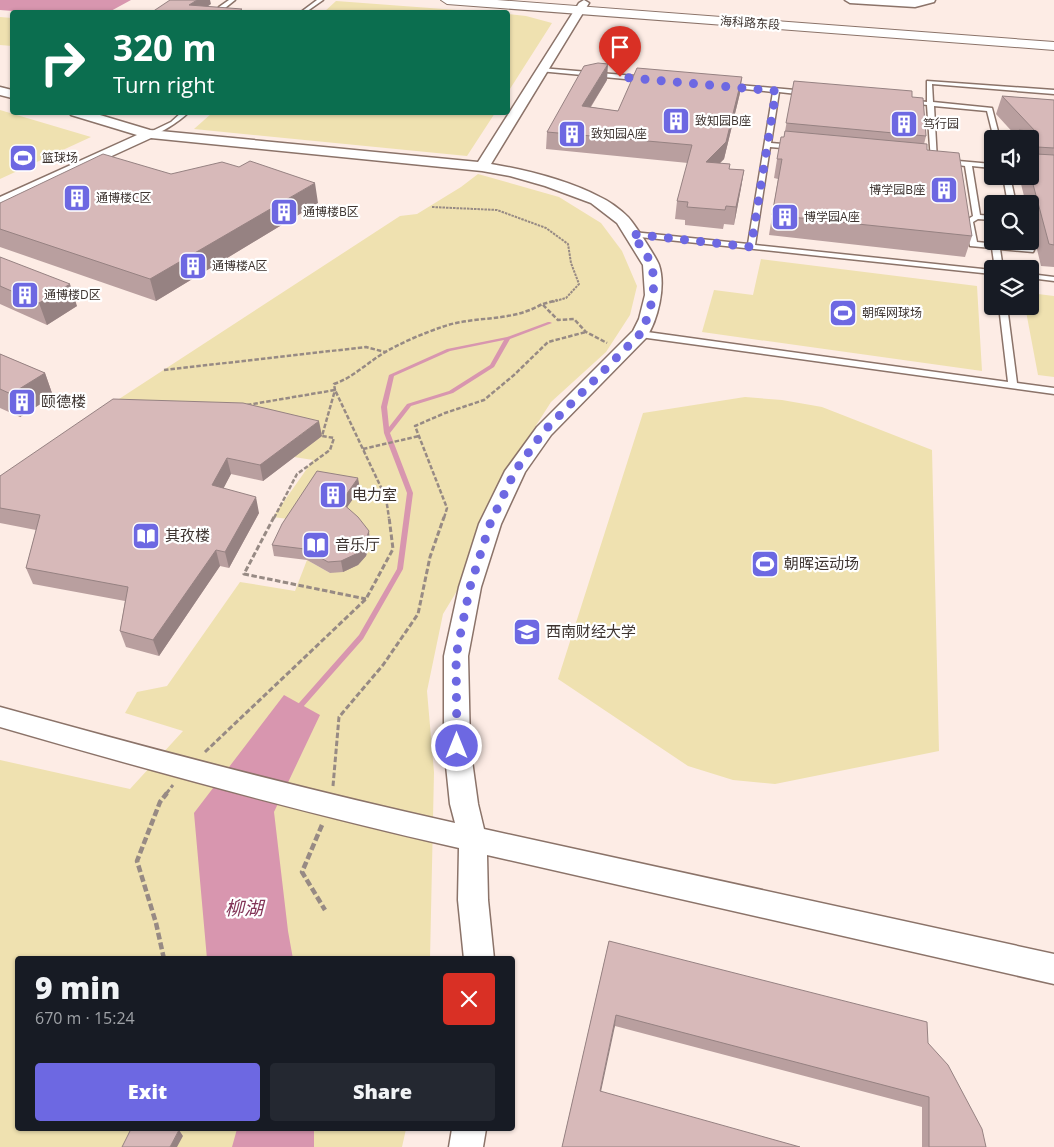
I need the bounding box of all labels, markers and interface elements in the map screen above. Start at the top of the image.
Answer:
street label: 海科路东段 [720,12,781,33]
text: 320 m [113,24,217,71]
pin [599,26,641,77]
icon: right [30,30,95,95]
icon: arrive [606,33,634,61]
text: Turn right [113,69,215,99]
building icon: 致知园B座 [661,106,691,136]
building icon: 笃行园 [889,109,919,139]
place label: 致知园B座 [695,112,751,129]
place label: 笃行园 [923,115,959,132]
building icon: 致知园A座 [557,119,587,149]
place label: 致知园A座 [591,125,647,142]
map controls [984,130,1039,315]
button: sound [984,130,1039,185]
sports icon: 篮球场 [8,143,38,173]
place label: 篮球场 [42,149,78,166]
building icon: 博学园B座 [929,175,959,205]
place label: 博学园B座 [869,181,925,198]
building icon: 通博楼C区 [62,183,92,213]
place label: 通博楼C区 [96,189,152,206]
button: search [984,195,1039,250]
building icon: 通博楼B区 [269,197,299,227]
building icon: 博学园A座 [770,202,800,232]
place label: 通博楼B区 [303,203,359,220]
place label: 博学园A座 [804,208,860,225]
building icon: 通博楼A区 [178,251,208,281]
place label: 通博楼A区 [212,257,268,274]
button: layers [984,260,1039,315]
building icon: 通博楼D区 [10,280,40,310]
place label: 通博楼D区 [44,286,101,303]
sports icon: 朝晖网球场 [828,298,858,328]
place label: 朝晖网球场 [862,304,922,321]
building icon: 颐德楼 [7,387,37,417]
place label: 颐德楼 [41,391,86,411]
building icon: 电力室 [318,480,348,510]
place label: 电力室 [352,484,397,504]
library icon: 其孜楼 [131,521,161,551]
place label: 其孜楼 [165,525,210,545]
library icon: 音乐厅 [301,530,331,560]
place label: 音乐厅 [335,534,380,554]
sports icon: 朝晖运动场 [750,549,780,579]
place label: 朝晖运动场 [784,553,859,573]
school or university icon: 西南财经大学 [512,617,542,647]
place label: 西南财经大学 [546,621,636,641]
position arrow [430,719,482,771]
water label: 柳湖 [225,895,266,921]
text: 9 min [35,967,120,1008]
button: close [443,973,495,1025]
text: 670 m · 15:24 [35,1007,135,1029]
button: Exit [35,1063,260,1121]
button: Share [270,1063,495,1121]

